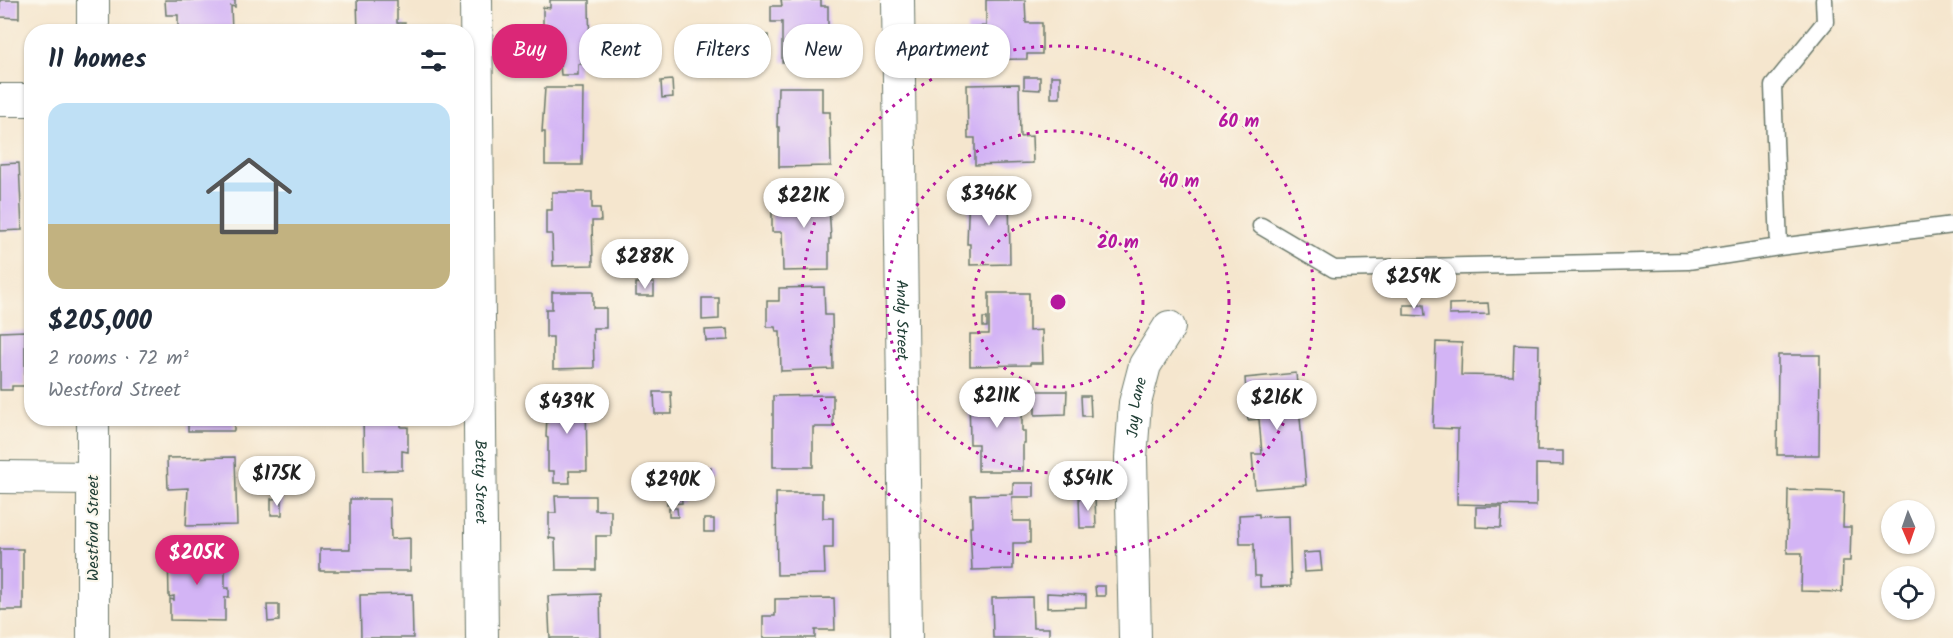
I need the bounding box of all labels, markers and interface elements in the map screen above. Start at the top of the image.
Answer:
chip: Buy [492,24,567,78]
chip: Rent [579,24,662,78]
chip: Filters [674,24,771,78]
chip: New [783,24,863,78]
chip: Apartment [875,24,1010,78]
text: 11 homes [48,39,146,81]
icon: filters [417,44,450,77]
text: 60 m [1219,108,1260,137]
icon: home [195,142,303,250]
text: 40 m [1159,168,1200,197]
pin: $346K [947,176,1031,227]
pin: $221K [762,178,846,229]
text: $346K [961,179,1017,211]
text: $221K [777,181,831,213]
text: 20 m [1097,229,1139,258]
pin: $288K [603,239,687,290]
text: $288K [615,242,675,274]
pin: $259K [1372,259,1456,310]
text: $259K [1386,262,1442,294]
street label: Andy Street [889,279,915,361]
centre of rings [1048,292,1068,312]
text: $205,000 [48,301,152,343]
text: 2 rooms · 72 m² [48,343,189,375]
street label: Jay Lane [1120,374,1154,438]
text: Westford Street [48,375,181,407]
pin: $211K [955,378,1039,429]
pin: $216K [1235,380,1319,431]
text: $211K [973,381,1021,413]
text: $216K [1251,383,1303,415]
pin: $439K [525,384,609,435]
text: $439K [539,387,595,419]
street label: Betty Street [468,440,493,525]
pin: $175K [235,456,319,507]
text: $175K [252,459,302,491]
pin: $541K [1046,461,1130,512]
pin: $290K [631,462,715,513]
text: $541K [1063,464,1113,496]
text: $290K [645,465,701,497]
street label: Westford Street [81,474,106,581]
north arrow [1881,500,1935,554]
map controls [1881,500,1935,620]
pin: $205K [155,535,239,586]
text: $205K [169,538,225,570]
button: locate [1881,566,1935,620]

